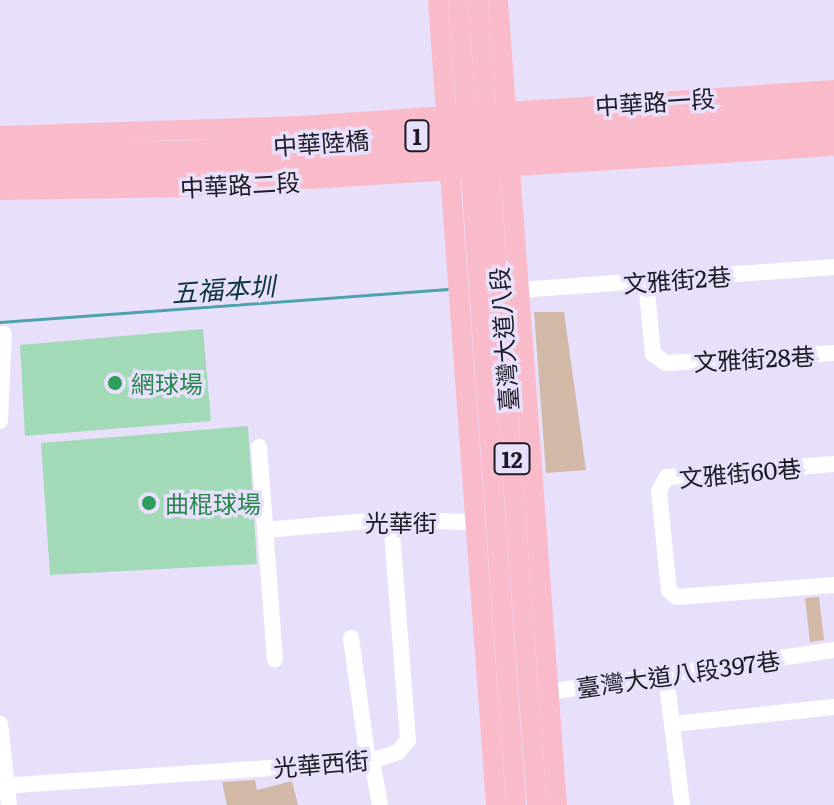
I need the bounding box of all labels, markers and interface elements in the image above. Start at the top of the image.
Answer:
street label: 中華路一段 [594,82,716,120]
road number: 1 [403,118,431,154]
street label: 中華陸橋 [272,124,370,160]
street label: 中華路二段 [179,166,301,202]
street label: 文雅街2巷 [622,261,732,297]
street label: 臺灣大道八段 [484,266,522,412]
water label: 五福本圳 [170,269,276,307]
street label: 文雅街28巷 [693,340,815,376]
place label: 網球場 [131,369,203,397]
marker: 網球場 [106,374,124,392]
road number: 12 [492,441,532,477]
street label: 文雅街60巷 [678,452,802,492]
place label: 曲棍球場 [165,489,261,517]
marker: 曲棍球場 [140,494,158,512]
street label: 光華街 [365,508,437,536]
street label: 臺灣大道八段397巷 [574,644,782,702]
street label: 光華西街 [272,744,370,782]

